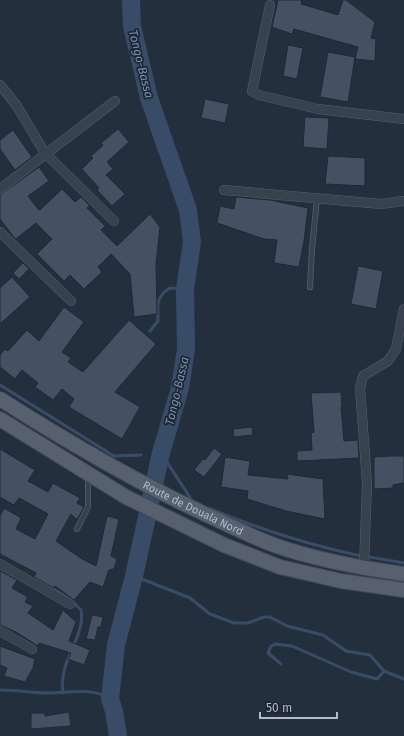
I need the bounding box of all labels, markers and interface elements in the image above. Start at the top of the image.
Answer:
water label: Tongo-Bassa [126,28,156,100]
water label: Tongo-Bassa [162,355,192,427]
street label: Route de Douala Nord [141,478,245,538]
scale bar [260,694,337,720]
text: 50 m [266,701,292,715]

